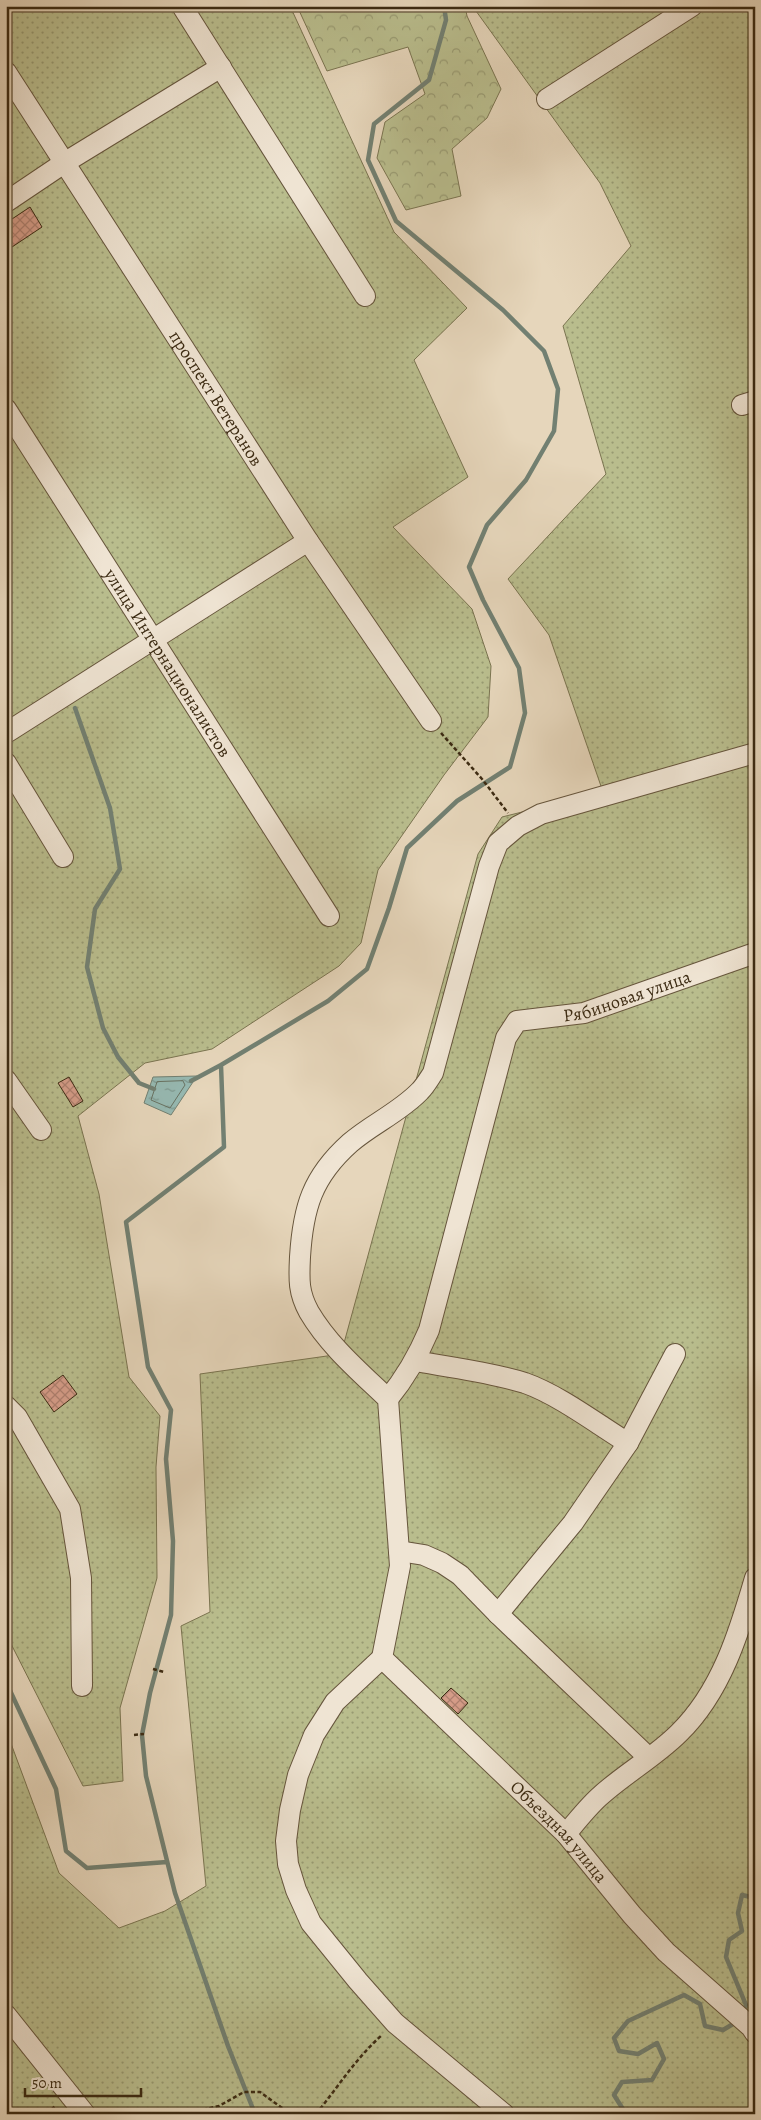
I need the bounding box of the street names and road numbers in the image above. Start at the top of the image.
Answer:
street label: проспект Ветеранов [163,326,269,471]
street label: улица Интернационалистов [98,563,237,762]
street label: Рябиновая улица [562,964,695,1027]
street label: Объездная улица [505,1775,613,1888]

